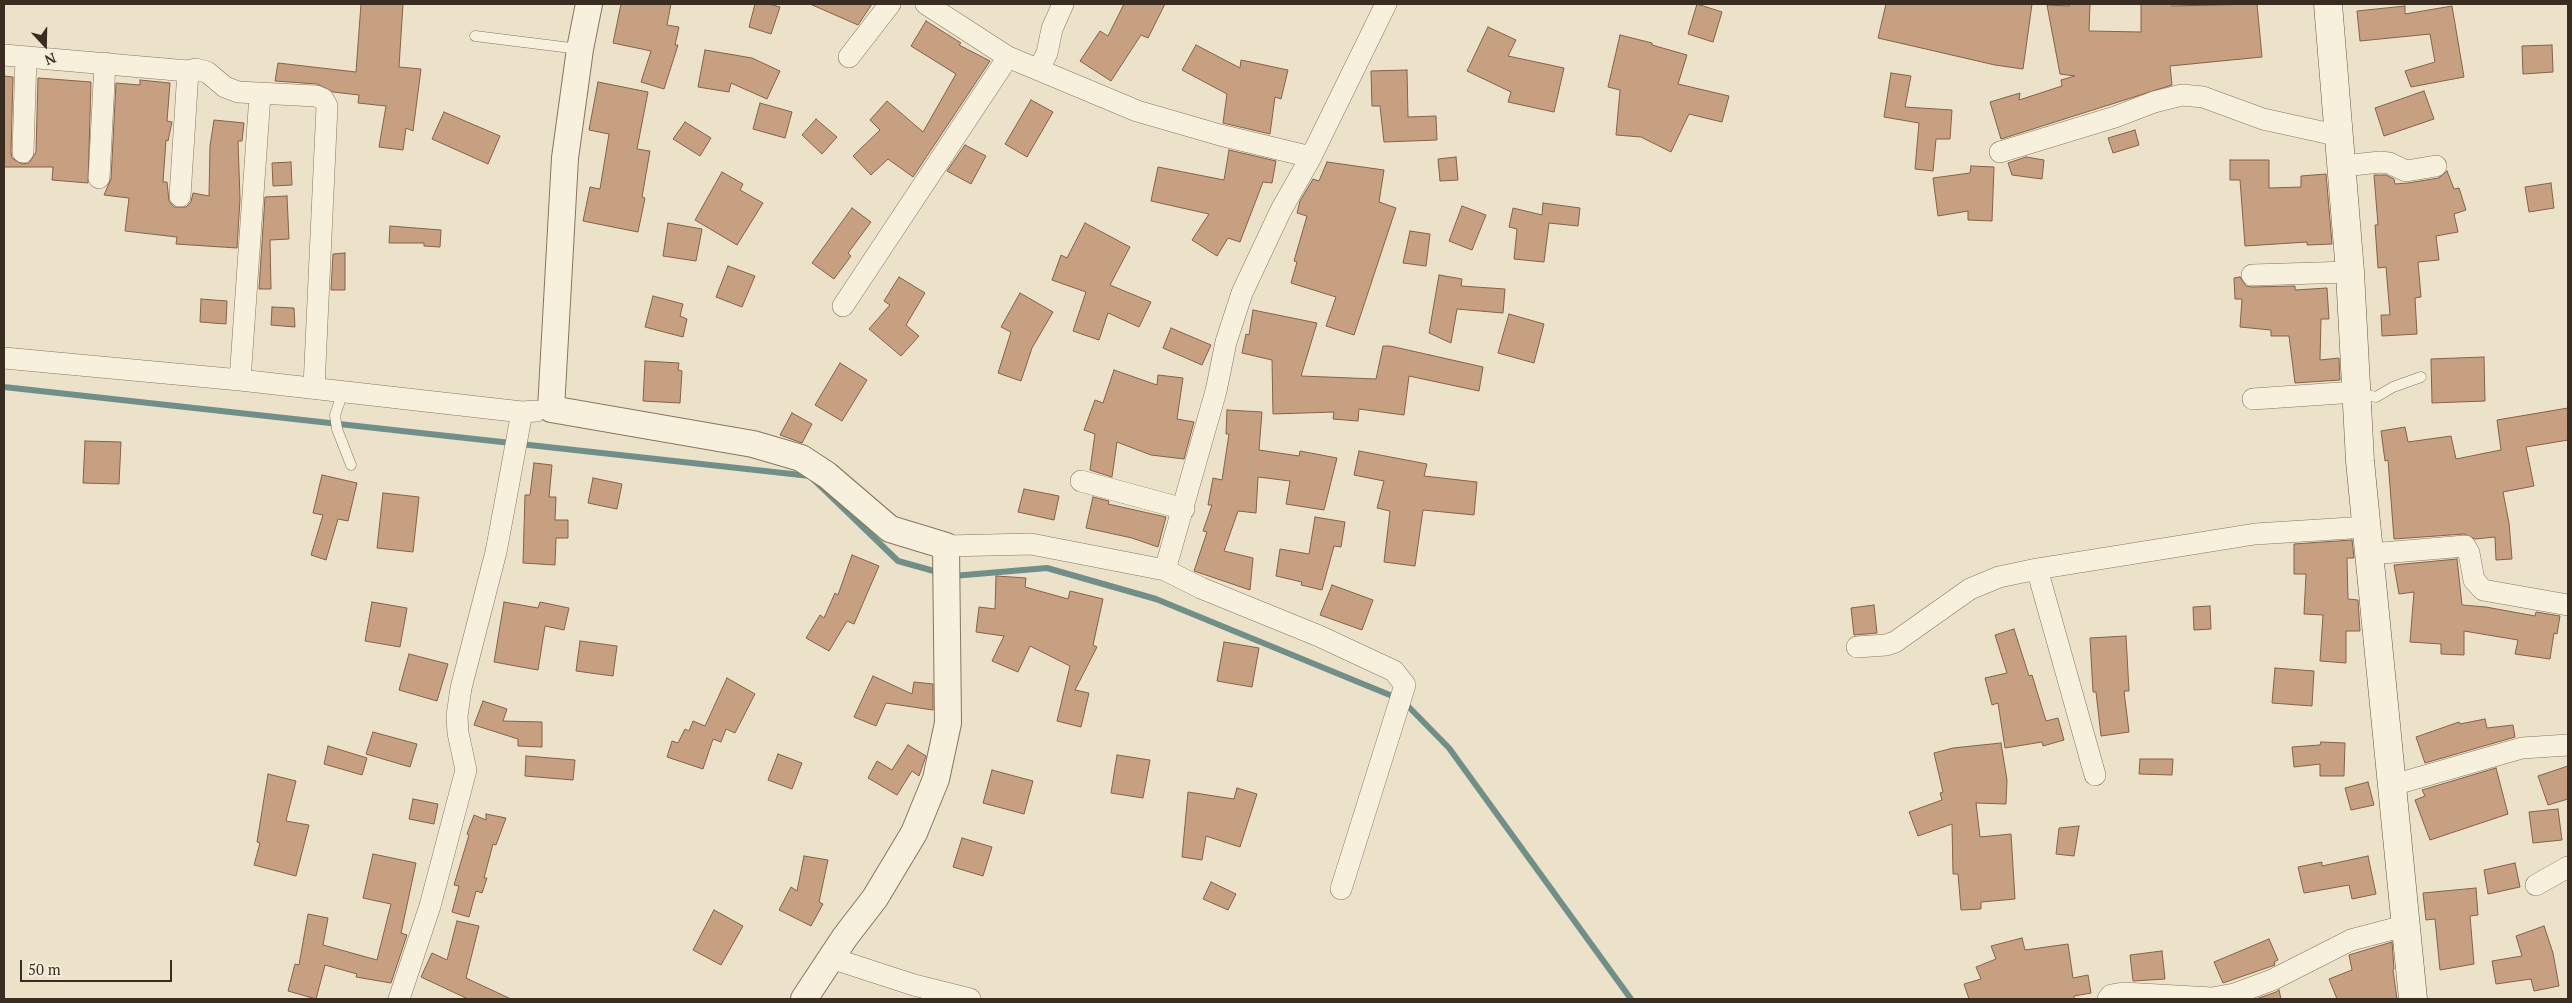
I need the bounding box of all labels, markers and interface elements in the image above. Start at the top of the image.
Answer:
north arrow [20,20,70,70]
text: N [42,49,59,70]
scale bar [22,950,175,982]
text: 50 m [28,959,61,979]

